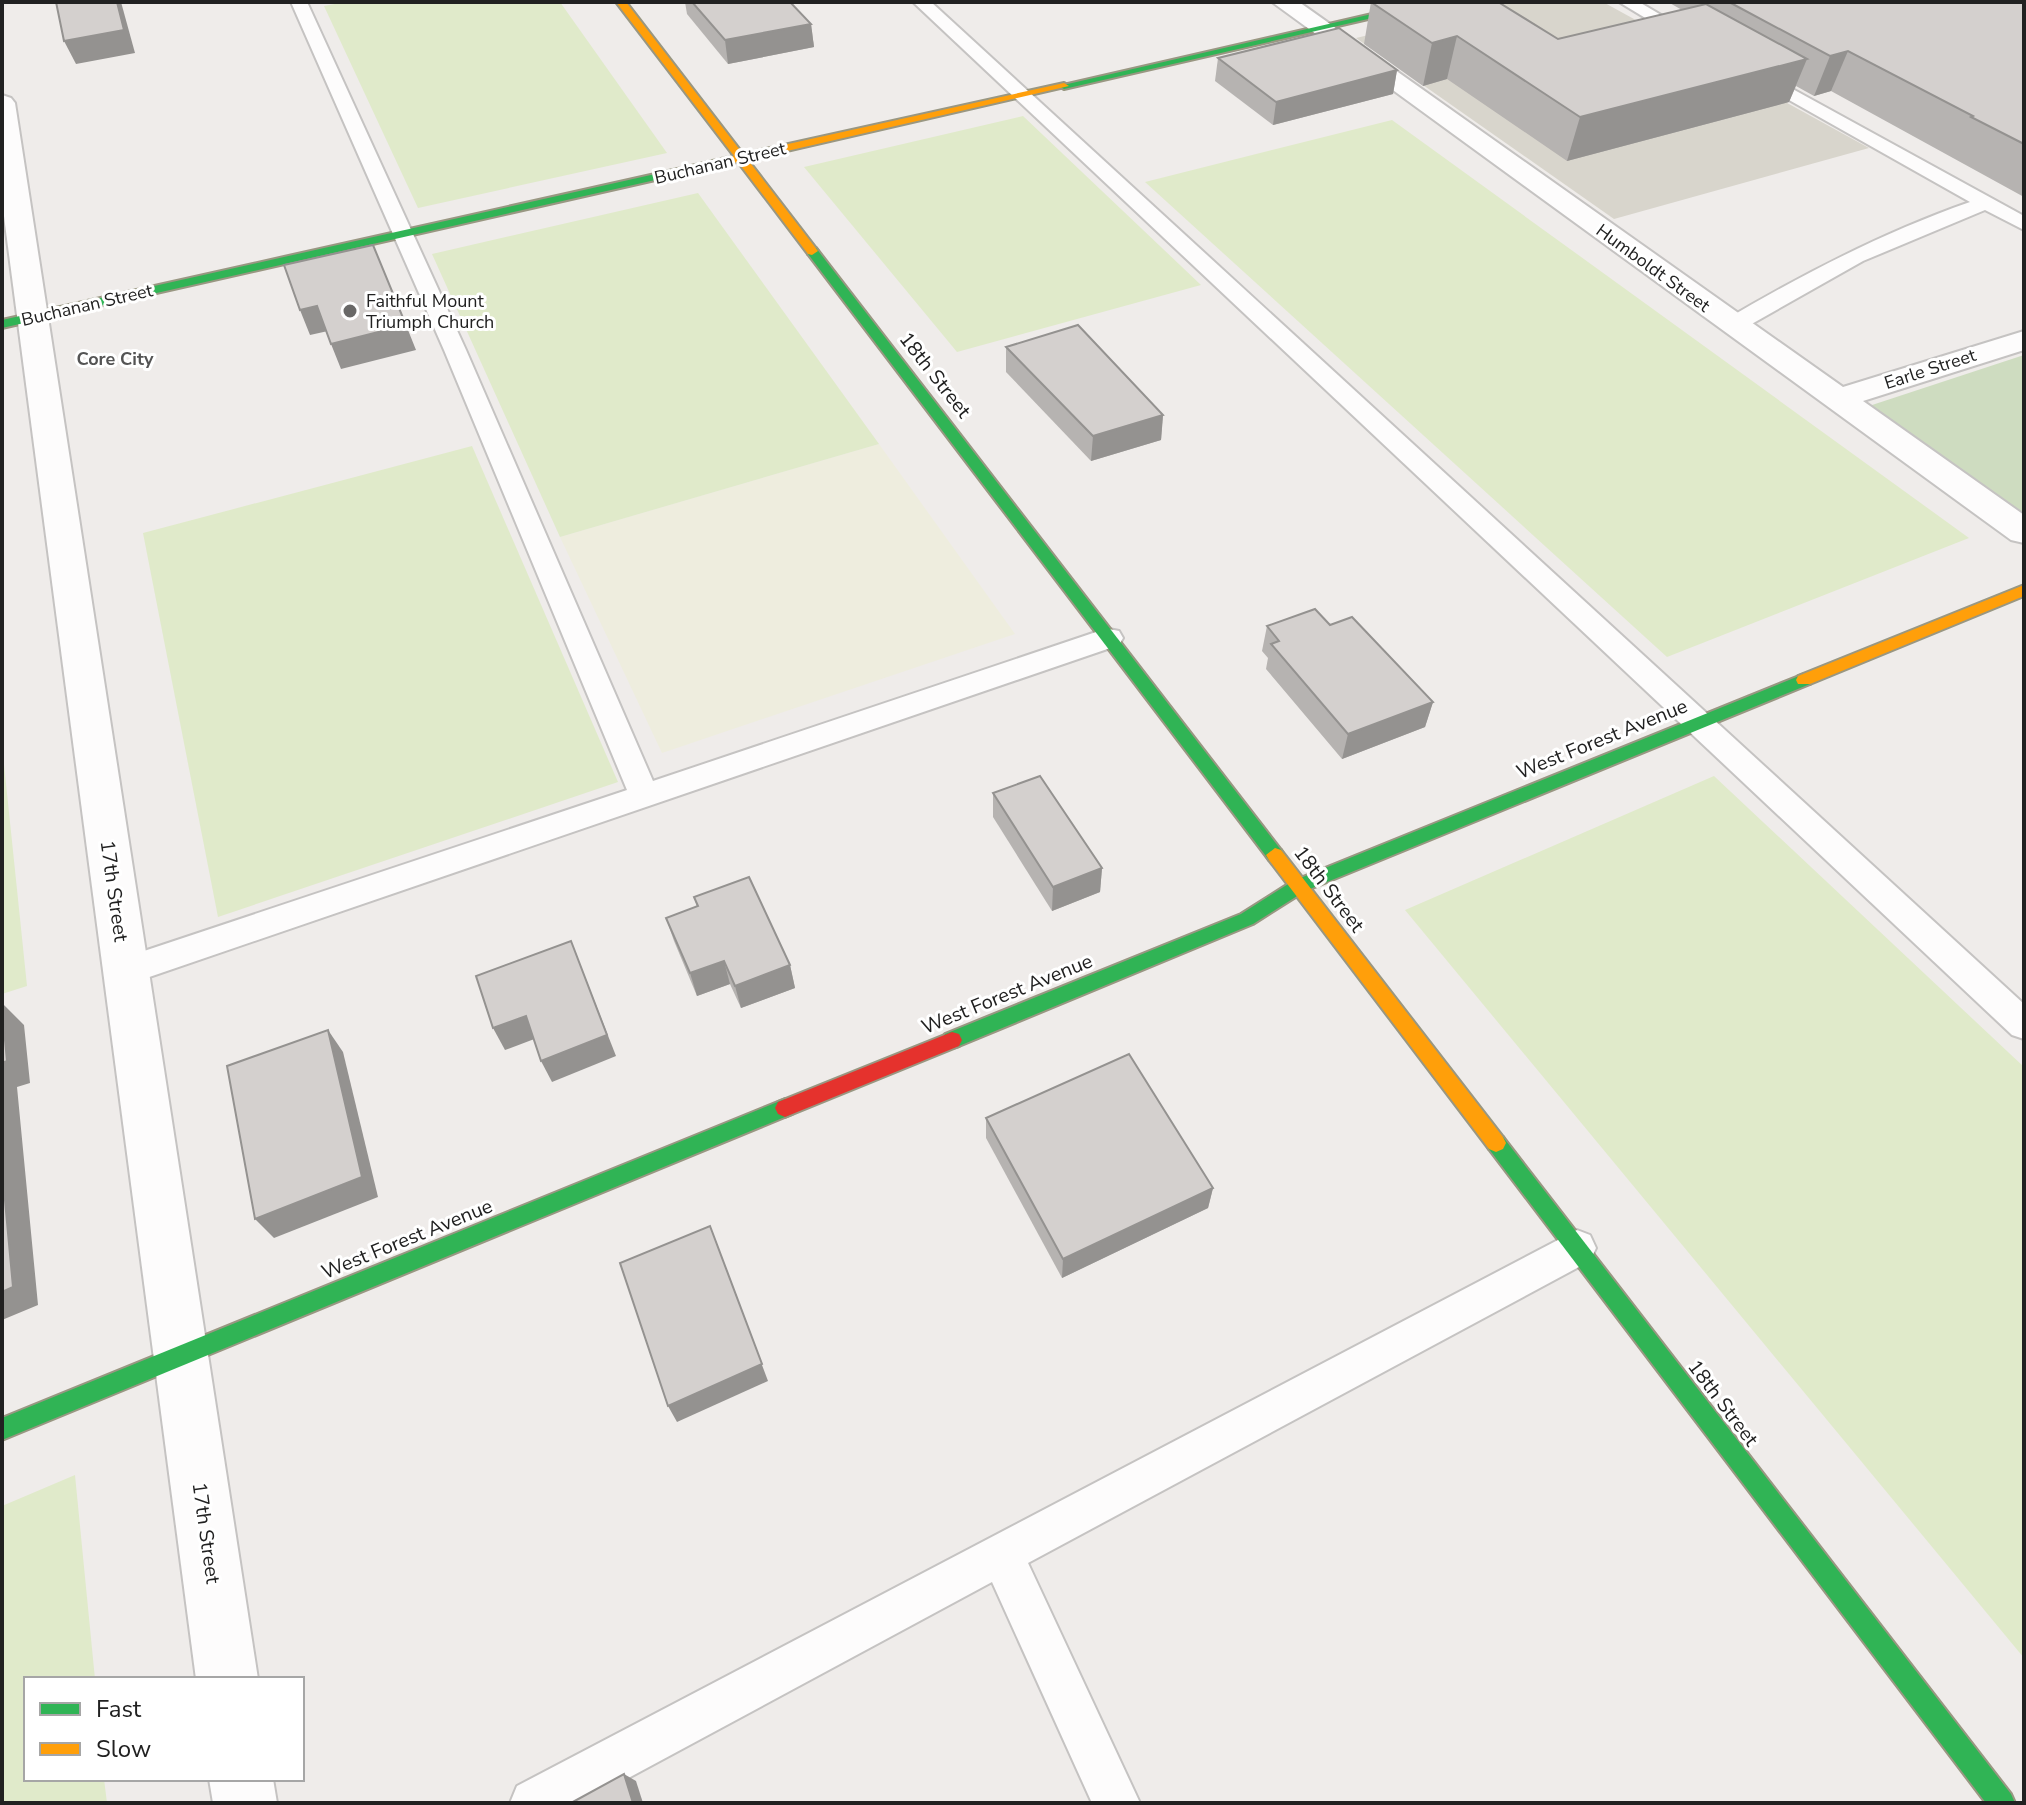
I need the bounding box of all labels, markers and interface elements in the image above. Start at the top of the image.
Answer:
street label: Buchanan Street [652,136,789,190]
street label: Humboldt Street [1591,218,1715,318]
street label: Buchanan Street [19,278,156,332]
place label: Faithful Mount Triumph Church [366,289,494,334]
marker: Faithful Mount Triumph Church [341,302,359,320]
street label: 18th Street [893,326,978,424]
street label: Earle Street [1881,343,1979,395]
district label: Core City [77,347,154,371]
street label: West Forest Avenue [1512,692,1692,786]
street label: 17th Street [94,839,135,944]
street label: 18th Street [1288,840,1371,939]
street label: West Forest Avenue [917,947,1097,1041]
street label: West Forest Avenue [317,1192,497,1286]
street label: 18th Street [1682,1354,1765,1453]
street label: 17th Street [186,1481,227,1586]
legend [24,1677,304,1781]
text: Fast [96,1693,142,1725]
text: Slow [96,1733,151,1765]

